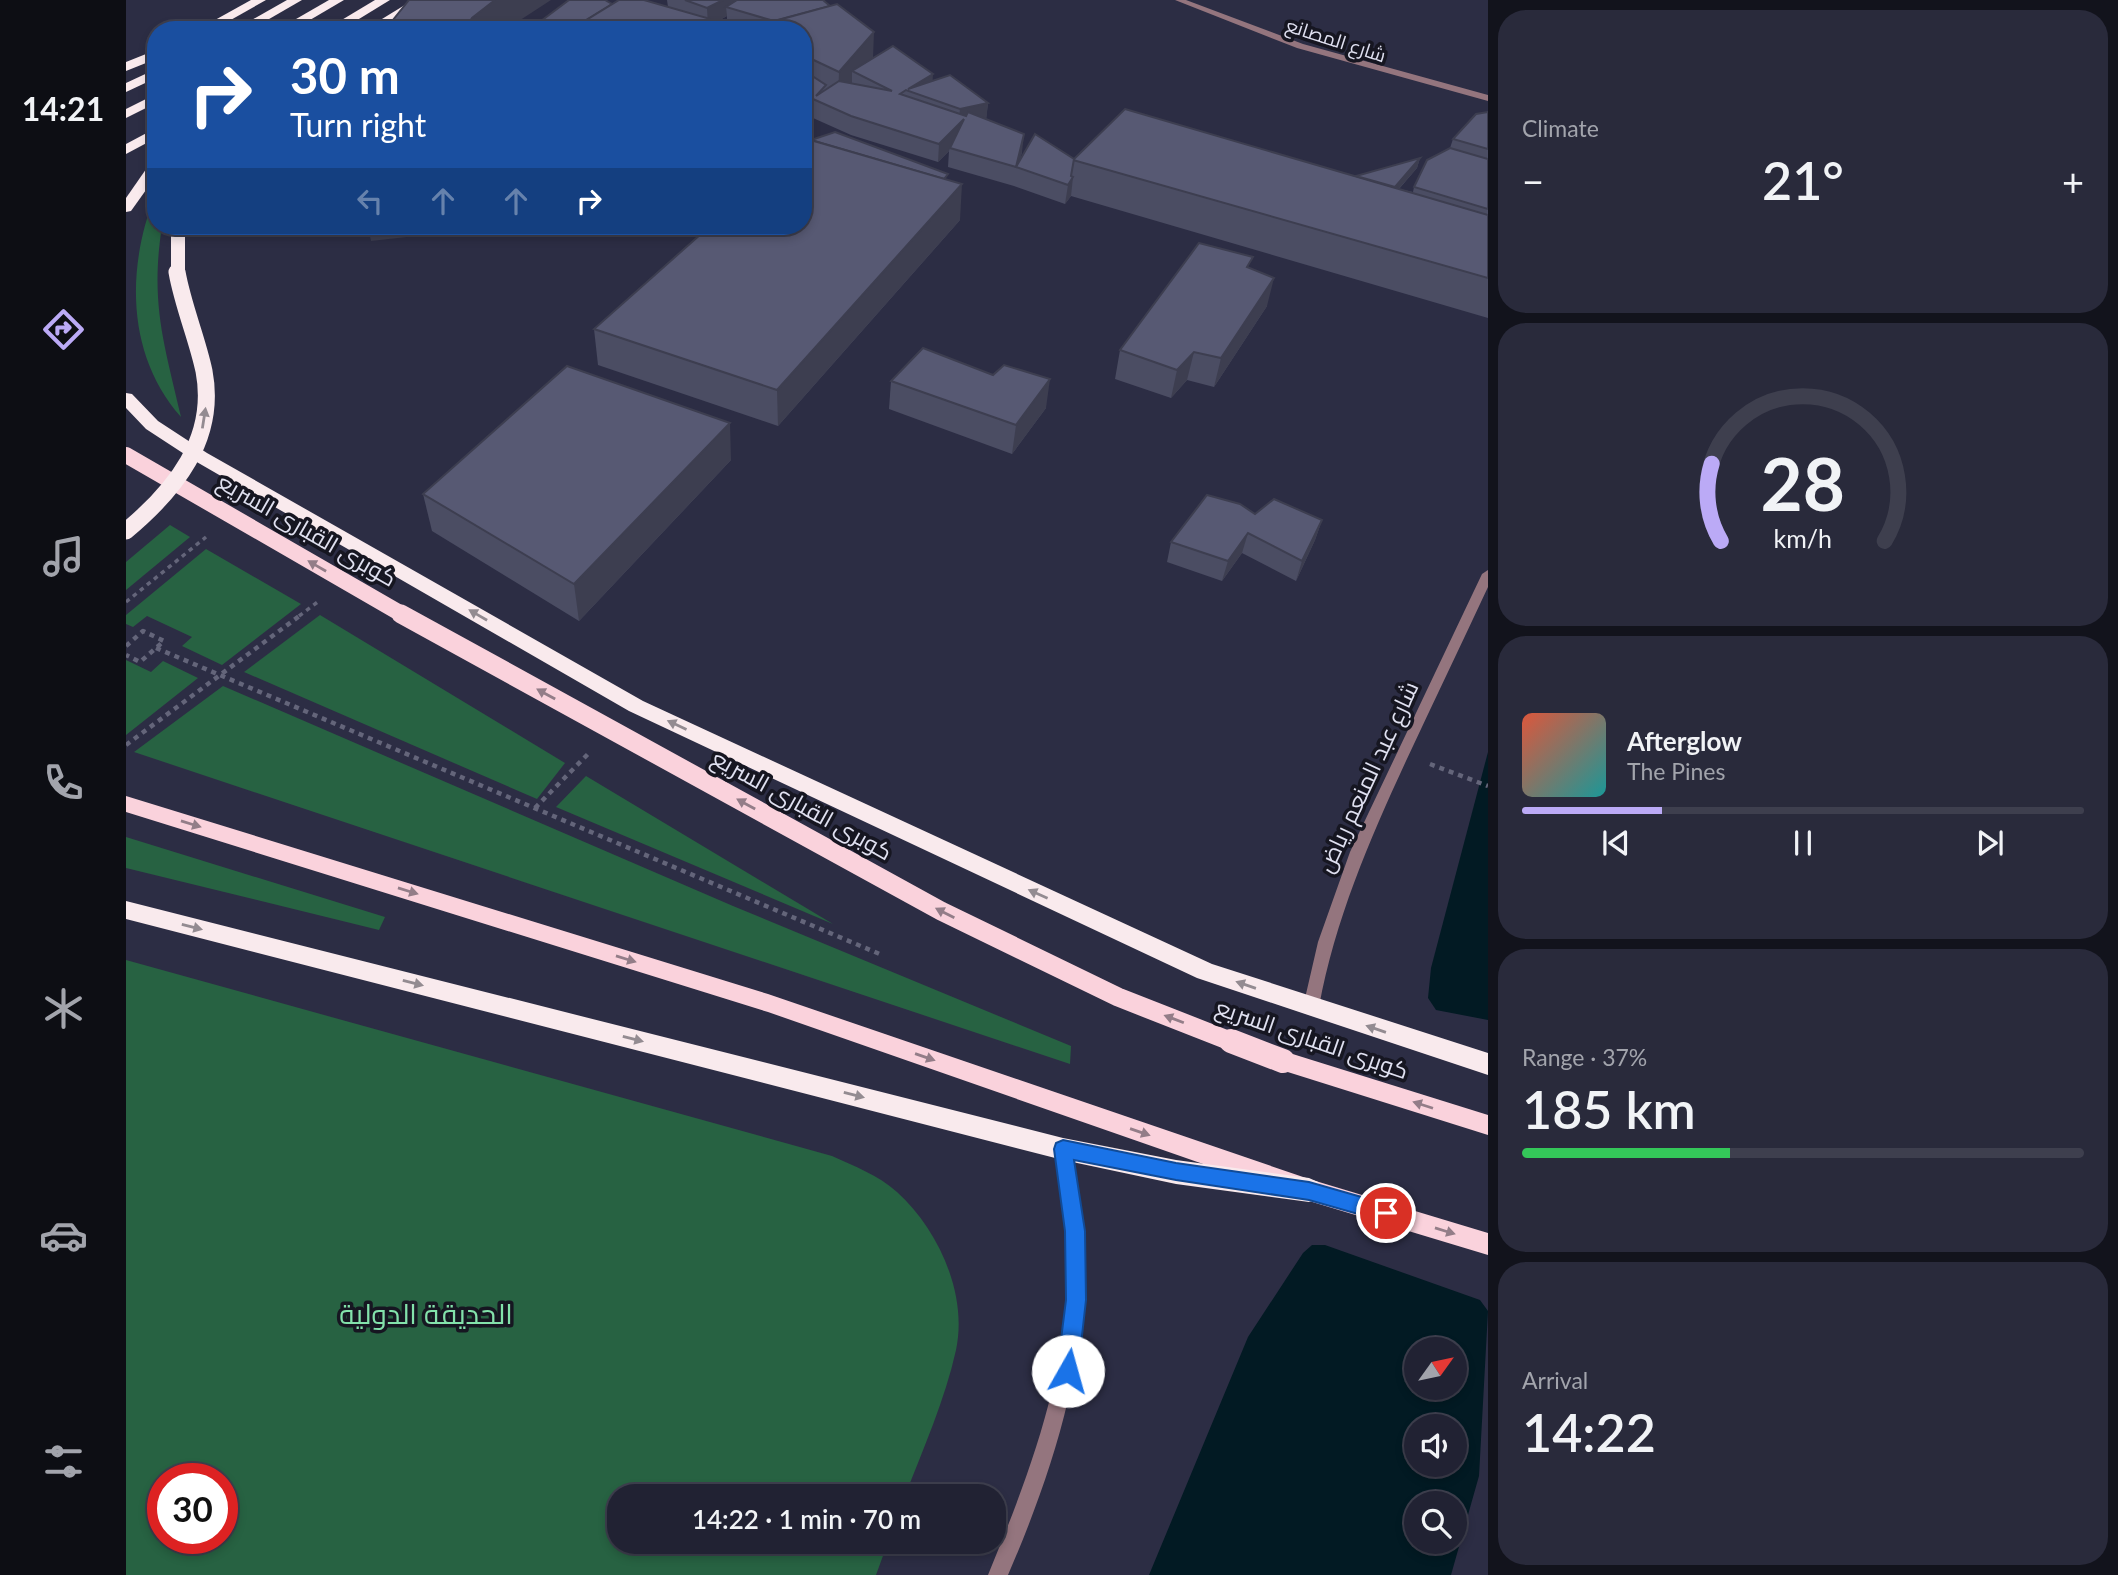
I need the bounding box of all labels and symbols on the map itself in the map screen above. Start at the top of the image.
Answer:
street label: شارع المصانع [1282,13,1389,69]
one-way arrow [199,407,210,429]
street label: كوبرى القبارى السريع [212,467,402,594]
one-way arrow [308,560,327,572]
one-way arrow [468,608,487,621]
street label: شارع عبد المنعم رياض [1311,677,1426,878]
one-way arrow [537,688,556,700]
one-way arrow [666,719,687,730]
street label: كوبرى القبارى السريع [706,743,898,868]
one-way arrow [735,798,755,810]
one-way arrow [181,819,202,830]
one-way arrow [398,887,419,897]
one-way arrow [1027,889,1048,900]
one-way arrow [935,908,955,919]
one-way arrow [181,922,203,933]
one-way arrow [615,954,636,965]
one-way arrow [402,978,424,989]
one-way arrow [1236,979,1257,990]
street label: كوبرى القبارى السريع [1211,992,1412,1087]
one-way arrow [1163,1013,1184,1024]
one-way arrow [1365,1023,1386,1034]
one-way arrow [622,1034,644,1045]
one-way arrow [915,1052,936,1063]
one-way arrow [843,1090,865,1101]
one-way arrow [1412,1099,1433,1110]
one-way arrow [1130,1127,1151,1138]
pin [1356,1183,1416,1243]
one-way arrow [1435,1226,1456,1236]
park label: الحديقة الدولية [339,1296,513,1330]
position arrow [1031,1334,1105,1408]
north arrow [1404,1337,1466,1400]
speed limit sign: 30 [147,1463,238,1554]

